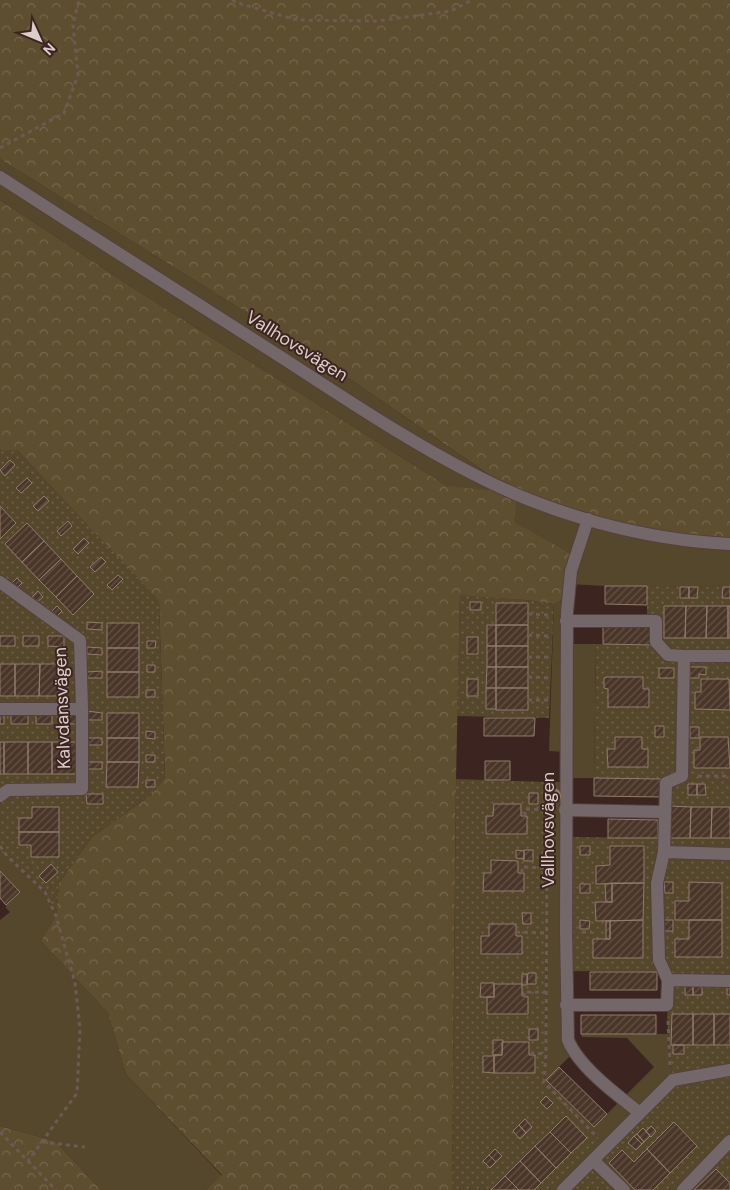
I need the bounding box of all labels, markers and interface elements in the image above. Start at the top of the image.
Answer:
north arrow [15,15,65,65]
text: N [39,39,59,59]
street label: Vallhovsvägen [241,305,353,387]
street label: Kalvdansvägen [48,647,76,769]
street label: Vallhovsvägen [536,772,560,888]

